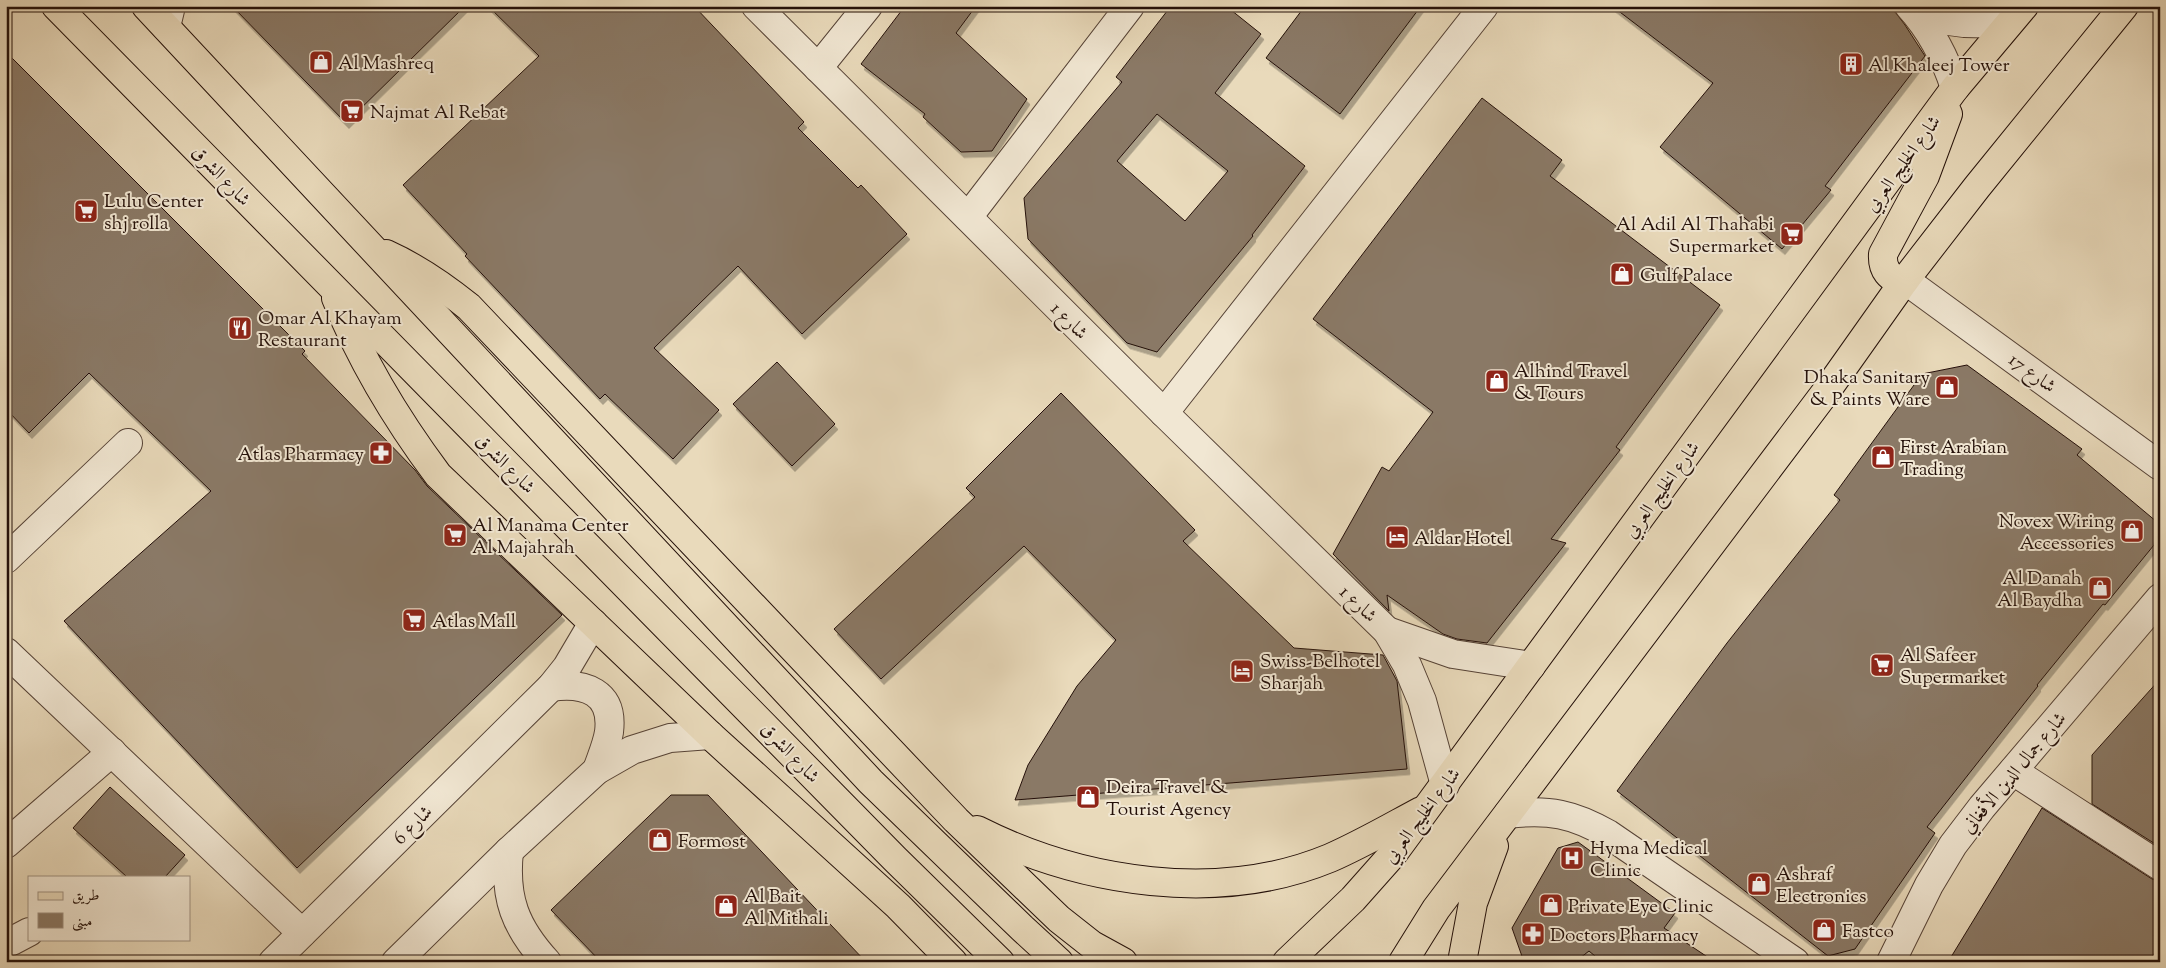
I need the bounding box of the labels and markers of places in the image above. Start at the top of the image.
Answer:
shop icon: Al Mashreq [308,49,334,75]
place label: Al Mashreq [338,51,434,78]
building icon: Al Khaleej Tower [1838,51,1864,77]
place label: Al Khaleej Tower [1868,53,2010,80]
supermarket icon: Najmat Al Rebat [339,98,365,124]
place label: Najmat Al Rebat [370,100,506,127]
place label: Lulu Center shj rolla [104,189,204,238]
supermarket icon: Lulu Center shj rolla [73,198,99,224]
place label: Al Adil Al Thahabi Supermarket [1616,212,1775,261]
supermarket icon: Al Adil Al Thahabi Supermarket [1779,221,1805,247]
shop icon: Gulf Palace [1609,261,1635,287]
place label: Gulf Palace [1640,263,1733,290]
place label: Omar Al Khayam Restaurant [258,306,402,355]
restaurant icon: Omar Al Khayam Restaurant [227,315,253,341]
place label: Alhind Travel & Tours [1514,359,1628,408]
place label: Dhaka Sanitary & Paints Ware [1804,365,1931,414]
shop icon: Alhind Travel & Tours [1484,368,1510,394]
shop icon: Dhaka Sanitary & Paints Ware [1934,374,1960,400]
place label: First Arabian Trading [1900,435,2007,484]
pharmacy icon: Atlas Pharmacy [368,440,394,466]
place label: Atlas Pharmacy [237,442,365,469]
shop icon: First Arabian Trading [1870,444,1896,470]
place label: Novex Wiring Accessories [1999,509,2114,558]
place label: Al Manama Center Al Majahrah [472,513,629,562]
shop icon: Novex Wiring Accessories [2119,518,2145,544]
supermarket icon: Al Manama Center Al Majahrah [442,522,468,548]
hotel icon: Aldar Hotel [1384,524,1410,550]
place label: Aldar Hotel [1414,526,1511,553]
place label: Al Danah Al Baydha [1997,566,2082,615]
shop icon: Al Danah Al Baydha [2087,575,2113,601]
supermarket icon: Atlas Mall [401,607,427,633]
place label: Atlas Mall [432,609,516,636]
place label: Al Safeer Supermarket [1900,643,2006,692]
place label: Swiss-Belhotel Sharjah [1260,649,1380,698]
supermarket icon: Al Safeer Supermarket [1869,652,1895,678]
hotel icon: Swiss-Belhotel Sharjah [1229,658,1255,684]
place label: Deira Travel & Tourist Agency [1106,775,1232,824]
shop icon: Deira Travel & Tourist Agency [1075,784,1101,810]
shop icon: Formost [647,827,673,853]
place label: Formost [678,829,746,856]
place label: Hyma Medical Clinic [1590,836,1708,885]
hospital icon: Hyma Medical Clinic [1559,845,1585,871]
place label: Ashraf Electronics [1776,862,1867,911]
shop icon: Ashraf Electronics [1746,871,1772,897]
place label: Al Bait Al Mithali [744,884,829,933]
shop icon: Private Eye Clinic [1538,892,1564,918]
shop icon: Al Bait Al Mithali [713,893,739,919]
place label: Private Eye Clinic [1568,894,1714,921]
shop icon: Fastco [1811,917,1837,943]
place label: Fastco [1842,919,1894,946]
pharmacy icon: Doctors Pharmacy [1520,921,1546,947]
place label: Doctors Pharmacy [1550,923,1699,950]

